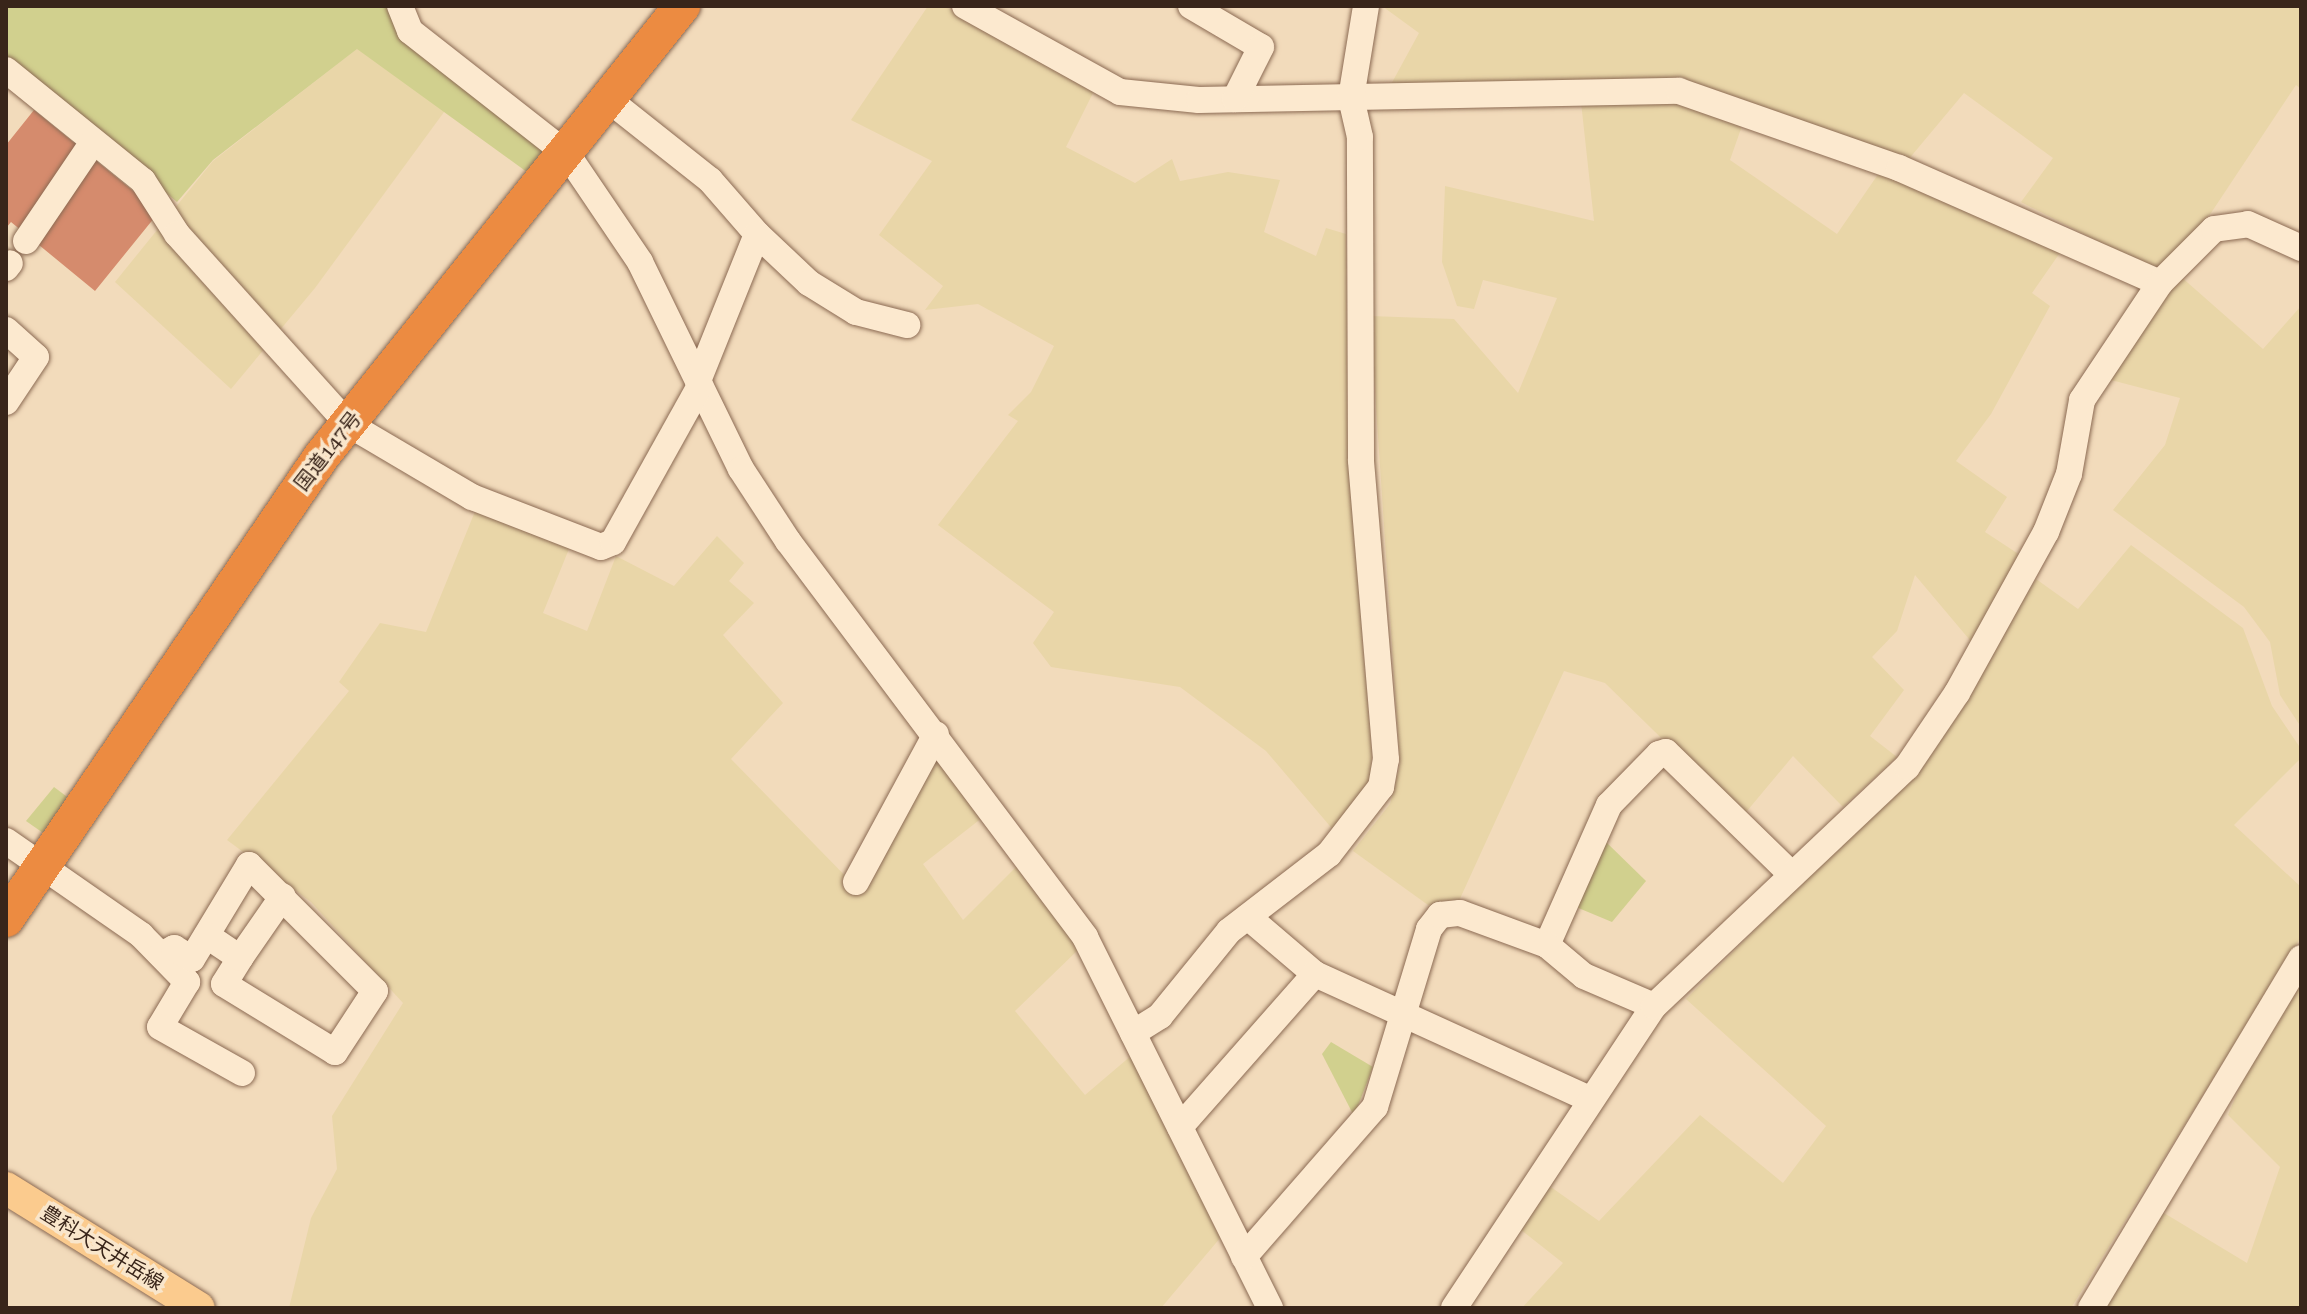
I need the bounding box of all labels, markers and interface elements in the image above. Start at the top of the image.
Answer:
street label: 国道147号 [290,407,366,495]
street label: 豊科大天井岳線 [36,1201,168,1295]

